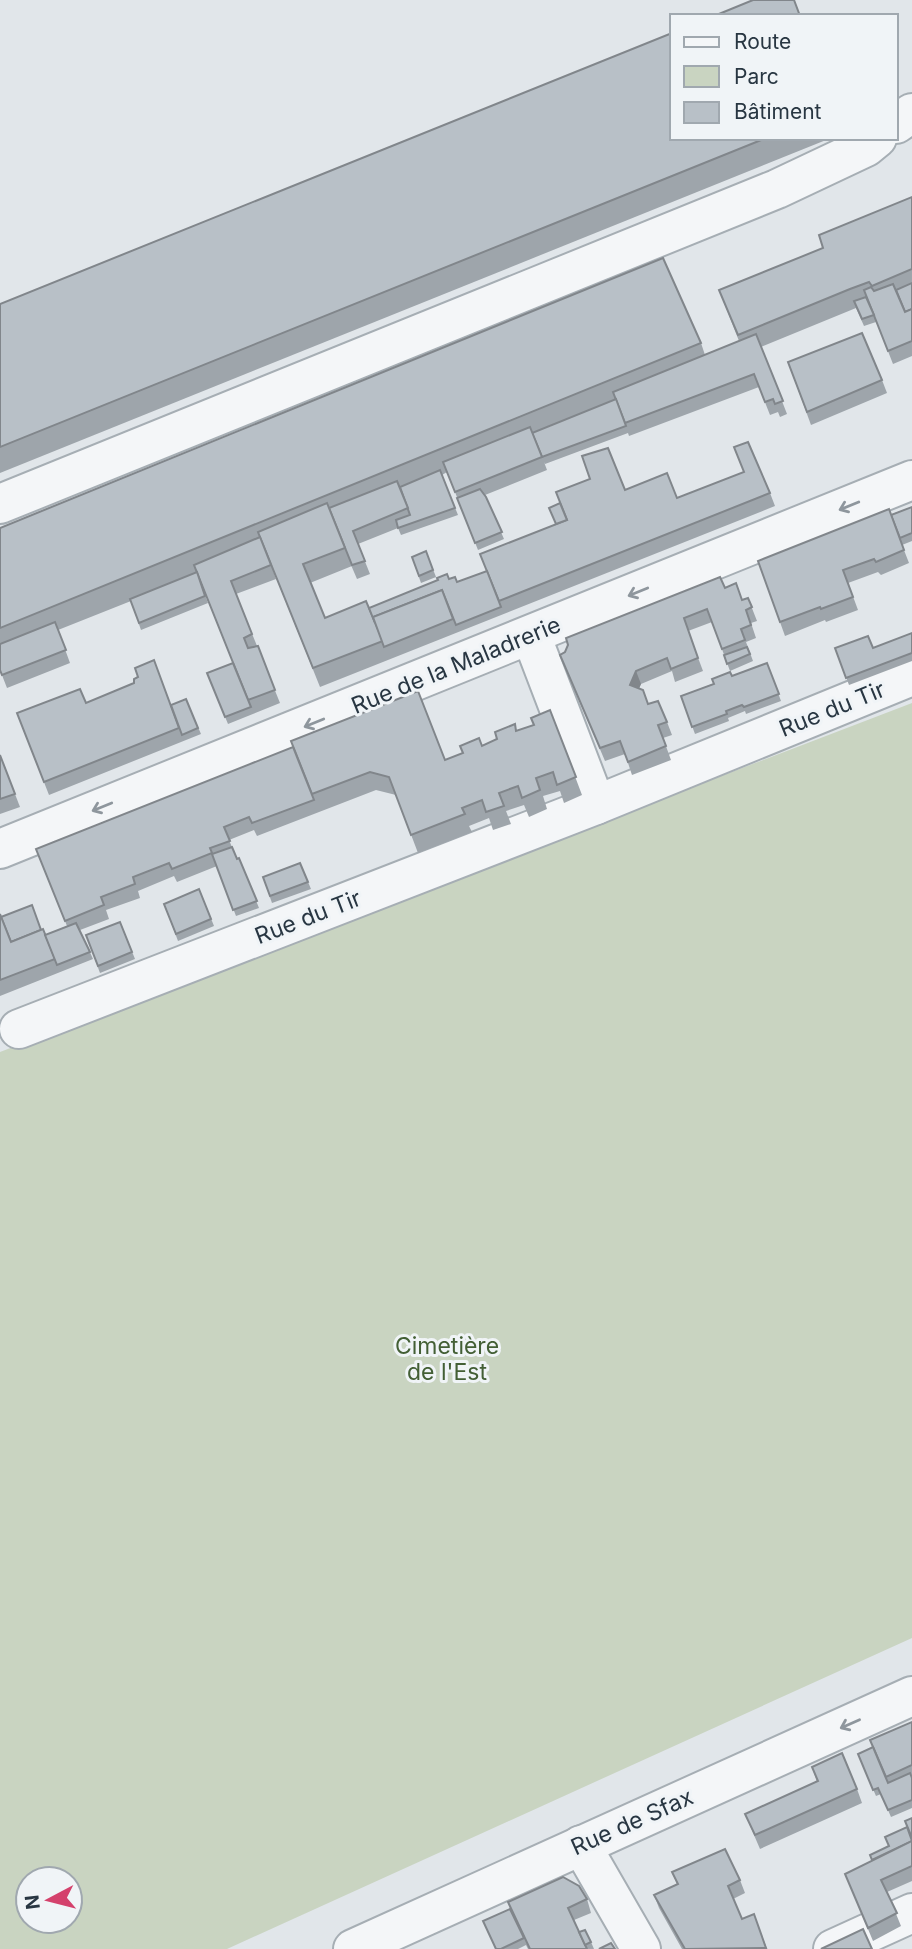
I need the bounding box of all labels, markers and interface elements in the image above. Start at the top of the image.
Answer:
legend [670,14,898,140]
text: Route [734,29,791,54]
text: Parc [734,64,779,89]
text: Bâtiment [734,99,822,124]
one-way arrow [838,500,860,513]
one-way arrow [628,586,649,599]
street label: Rue de la Maladrerie [347,610,565,720]
street label: Rue du Tir [775,675,889,743]
one-way arrow [303,717,325,730]
one-way arrow [92,802,114,815]
street label: Rue du Tir [251,884,365,950]
park label: Cimetière de l'Est [395,1332,499,1386]
one-way arrow [840,1718,861,1731]
street label: Rue de Sfax [567,1783,697,1861]
north arrow [14,1865,84,1935]
text: N [20,1893,45,1911]

